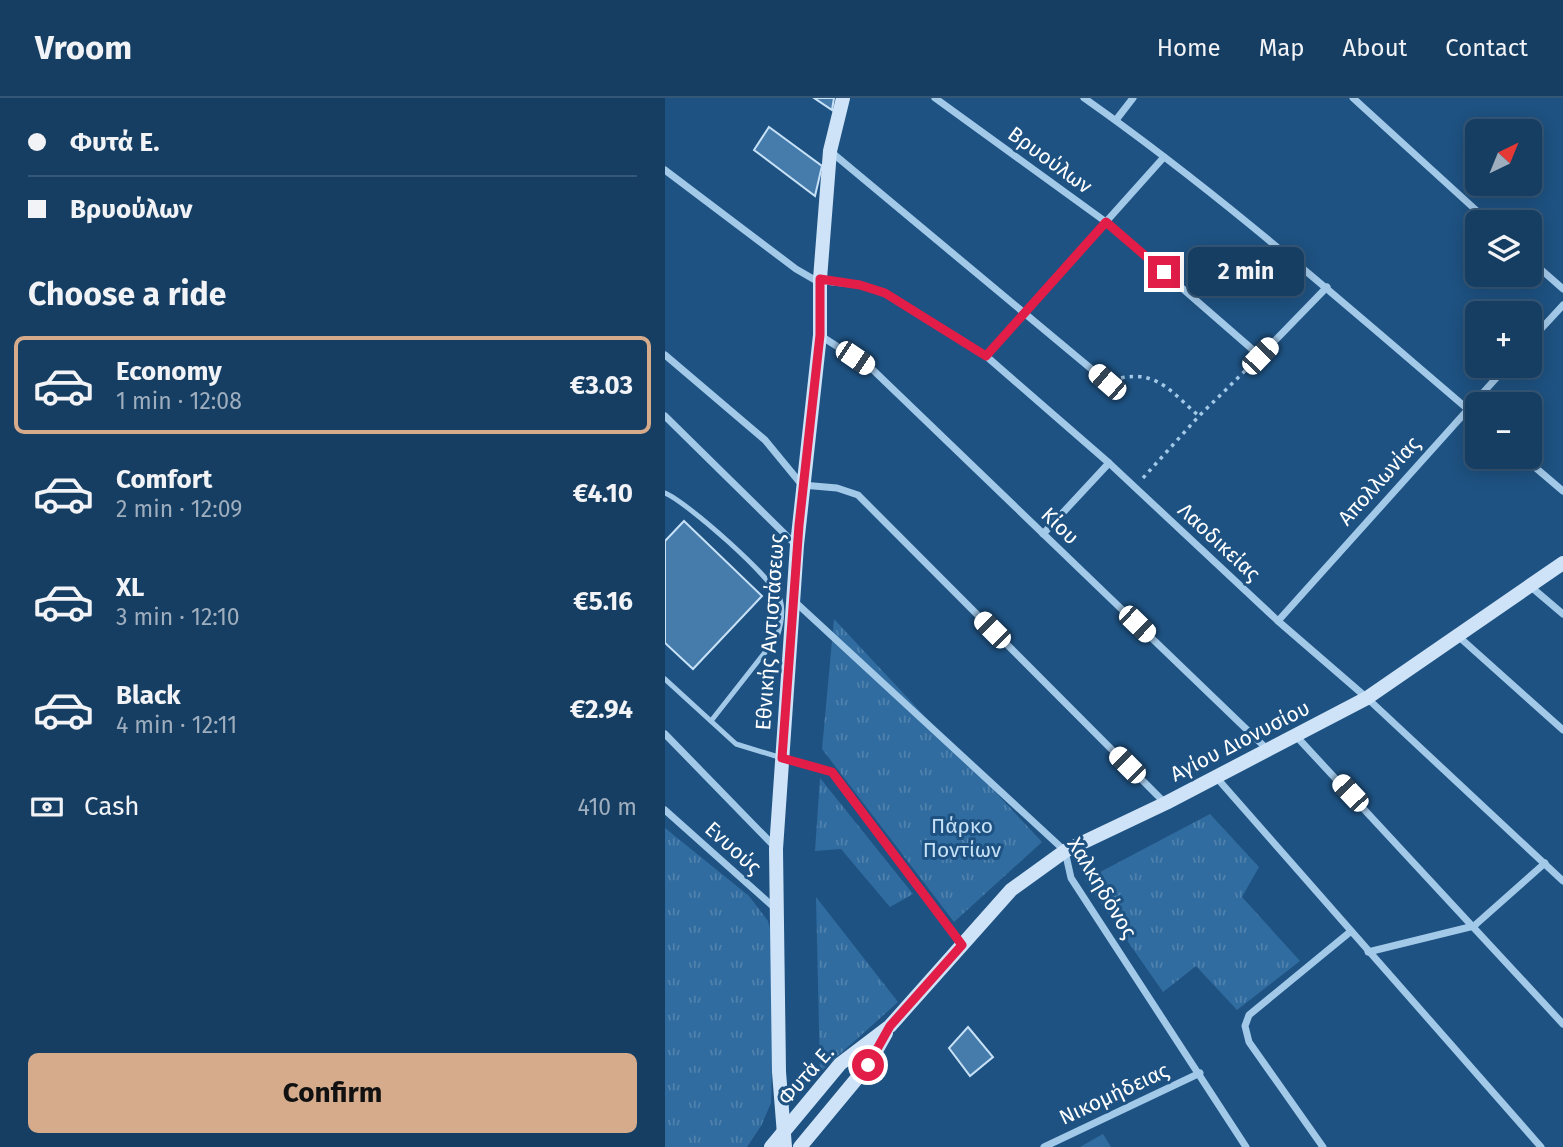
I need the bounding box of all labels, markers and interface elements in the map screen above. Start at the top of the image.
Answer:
text: Vroom [35,28,132,68]
text: Home [1157,34,1221,62]
text: Map [1259,34,1305,62]
text: About [1343,34,1407,62]
text: Contact [1445,34,1528,62]
north arrow [1465,119,1542,196]
map controls [1465,119,1542,469]
street label: Βρυούλων [1003,121,1097,199]
text: Φυτά Ε. [70,127,159,158]
text: Βρυούλων [70,194,192,225]
button: layers [1465,210,1542,287]
callout: 2 min [1189,248,1304,296]
route end [1148,256,1180,288]
text: 2 min [1218,257,1274,285]
text: Choose a ride [28,275,226,313]
button: + [1465,301,1542,378]
car [1238,334,1283,378]
car [832,338,879,378]
icon: car [32,354,95,417]
text: Economy [116,356,222,387]
car [1085,360,1130,404]
text: €3.03 [570,370,633,401]
text: 1 min · 12:08 [116,387,242,415]
button: − [1465,392,1542,469]
street label: Απολλωνίας [1332,431,1426,531]
icon: car [32,462,95,525]
text: Comfort [116,464,212,495]
text: €4.10 [573,478,633,509]
text: 2 min · 12:09 [116,495,242,523]
street label: Λαοδικείας [1172,497,1266,587]
street label: Κίου [1036,502,1084,550]
street label: Εθνικής Αντιστάσεως [750,533,790,731]
icon: car [32,570,95,633]
text: XL [116,572,144,603]
text: €5.16 [573,586,633,617]
car [1115,602,1160,646]
text: 3 min · 12:10 [116,603,240,631]
car [970,608,1015,652]
icon: car [32,678,95,741]
text: Black [116,680,181,711]
text: €2.94 [570,694,633,725]
street label: Αγίου Διονυσίου [1166,695,1314,787]
text: 4 min · 12:11 [116,711,237,739]
car [1105,743,1150,787]
car [1328,770,1373,816]
icon: cash [28,788,66,826]
text: Cash [84,791,140,822]
text: 410 m [577,793,637,821]
park label: Πάρκο Ποντίων [923,813,1001,863]
street label: Ενυούς [699,816,767,880]
street label: Χαλκηδόνος [1062,833,1142,944]
street label: Φυτά Ε. [772,1040,840,1110]
route start [852,1049,884,1081]
button: Confirm [28,1053,637,1133]
street label: Νικομήδειας [1055,1057,1173,1131]

